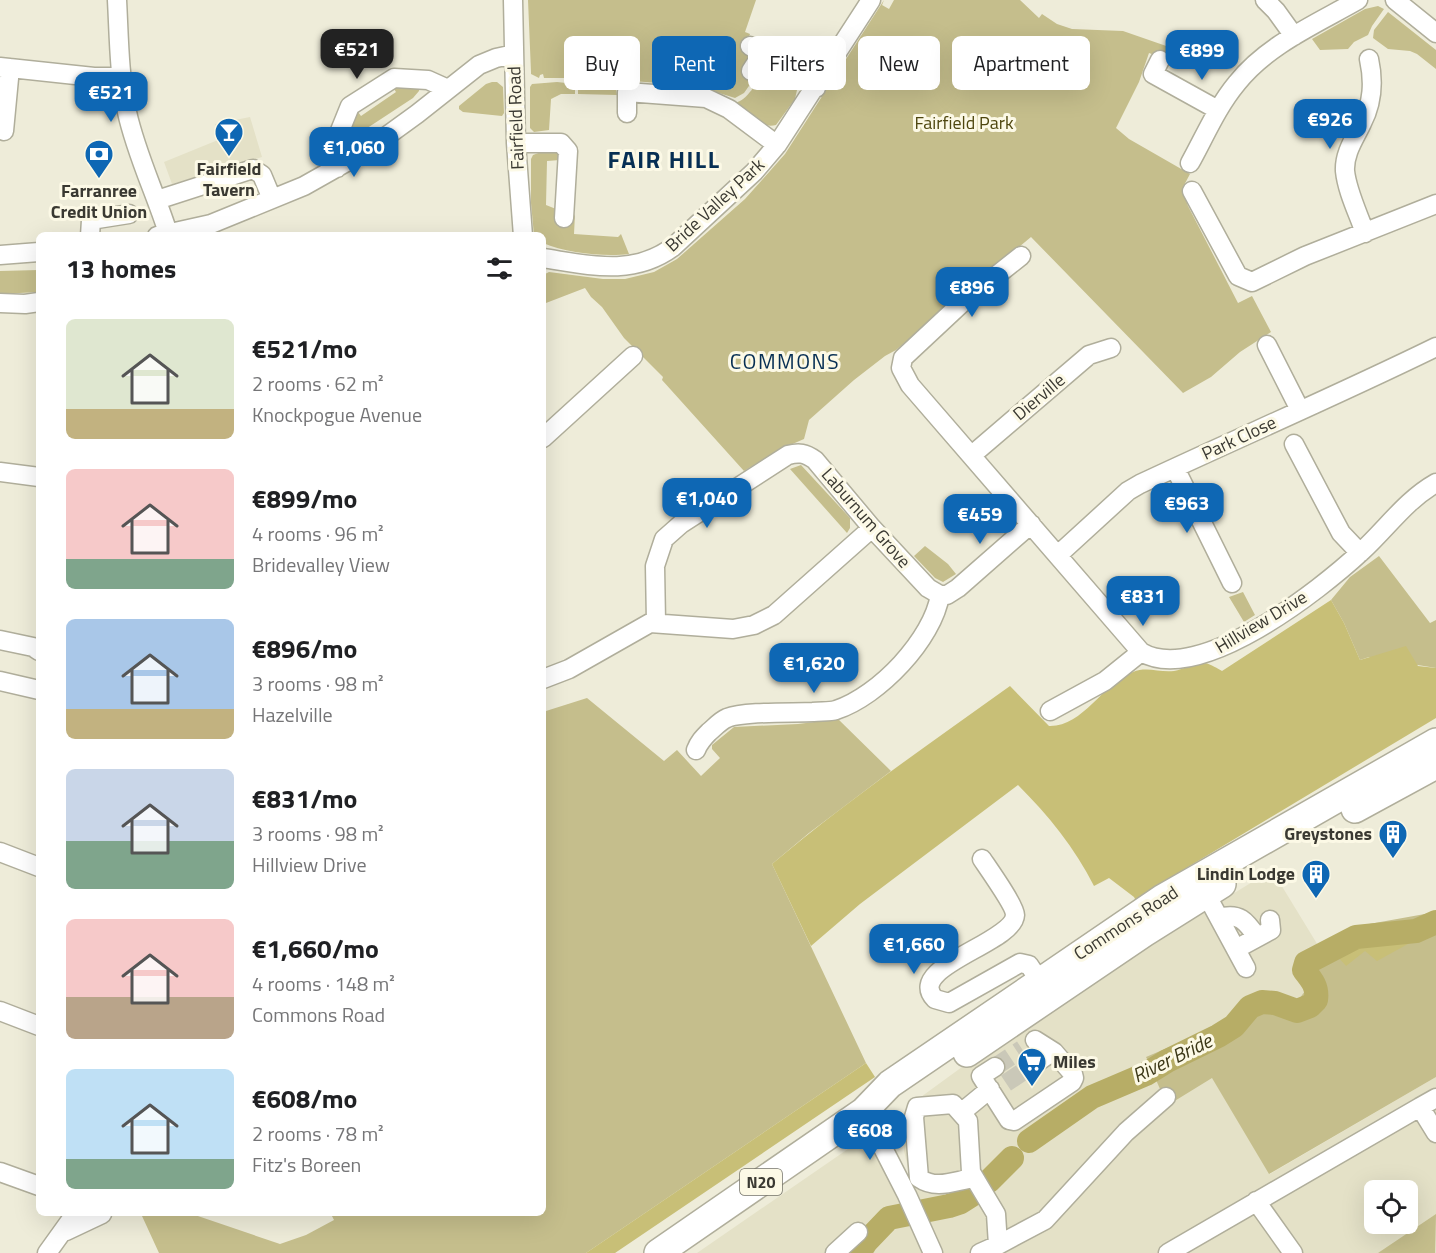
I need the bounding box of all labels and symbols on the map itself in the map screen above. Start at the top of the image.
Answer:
pin: €521 [321,29,393,80]
pin: €899 [1166,30,1238,81]
street label: Fairfield Road [500,66,531,170]
pin: €521 [75,72,147,123]
pin: €926 [1294,99,1366,150]
park label: Fairfield Park [914,109,1014,136]
bar icon: Fairfield Tavern [213,116,245,158]
pin: €1,060 [305,127,403,178]
bank icon: Farranree Credit Union [83,138,115,180]
district label: FAIR HILL [608,141,720,177]
street label: Bride Valley Park [659,151,771,258]
place label: Fairfield Tavern [197,155,261,203]
place label: Farranree Credit Union [51,177,147,225]
pin: €896 [936,267,1008,318]
district label: COMMONS [730,345,840,377]
street label: Dierville [1007,367,1071,427]
street label: Park Close [1197,409,1280,467]
street label: Laburnum Grove [815,462,918,574]
pin: €1,040 [658,478,756,529]
pin: €963 [1151,483,1223,534]
pin: €459 [944,494,1016,545]
pin: €831 [1107,576,1179,627]
street label: Hillview Drive [1210,583,1312,660]
pin: €1,620 [765,643,863,694]
building icon: Greystones [1377,818,1409,860]
place label: Greystones [1284,820,1372,847]
building icon: Lindin Lodge [1300,858,1332,900]
place label: Lindin Lodge [1197,860,1295,887]
street label: Commons Road [1068,879,1183,966]
pin: €1,660 [865,924,963,975]
water label: River Bride [1127,1024,1219,1090]
supermarket icon: Miles [1016,1046,1048,1088]
place label: Miles [1053,1048,1096,1075]
pin: €608 [834,1110,906,1161]
road number: N20 [740,1169,782,1195]

